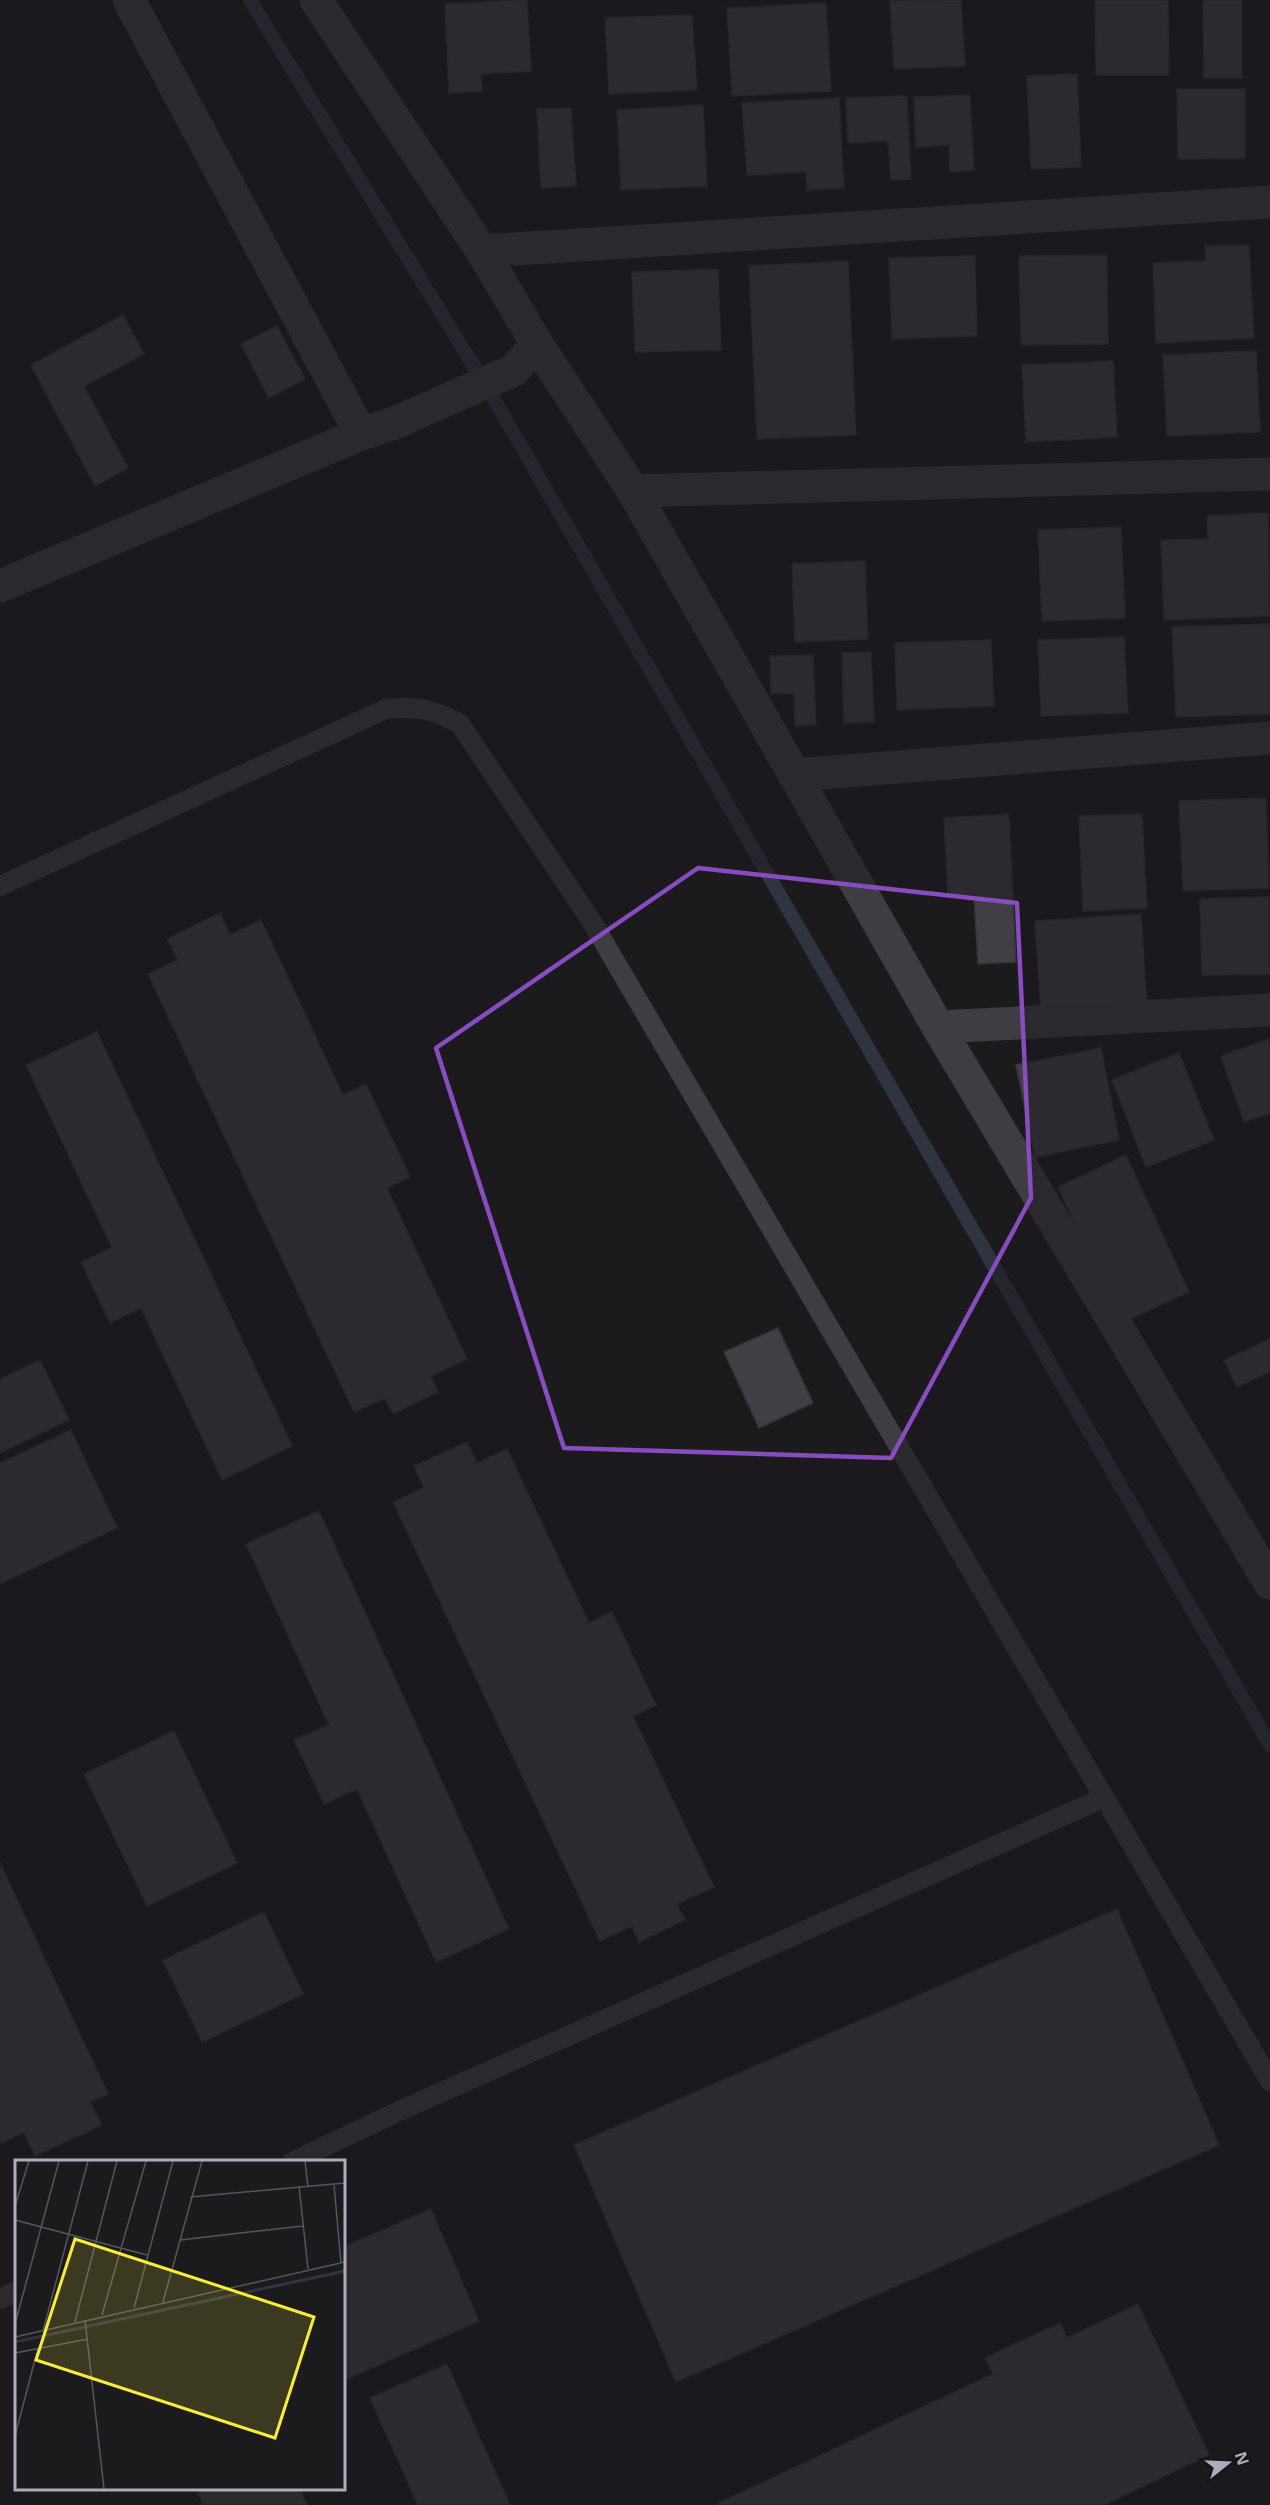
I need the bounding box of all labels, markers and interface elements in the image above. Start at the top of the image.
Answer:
inset map [15,2160,345,2490]
north arrow [1198,2433,1258,2493]
text: N [1230,2449,1255,2468]

